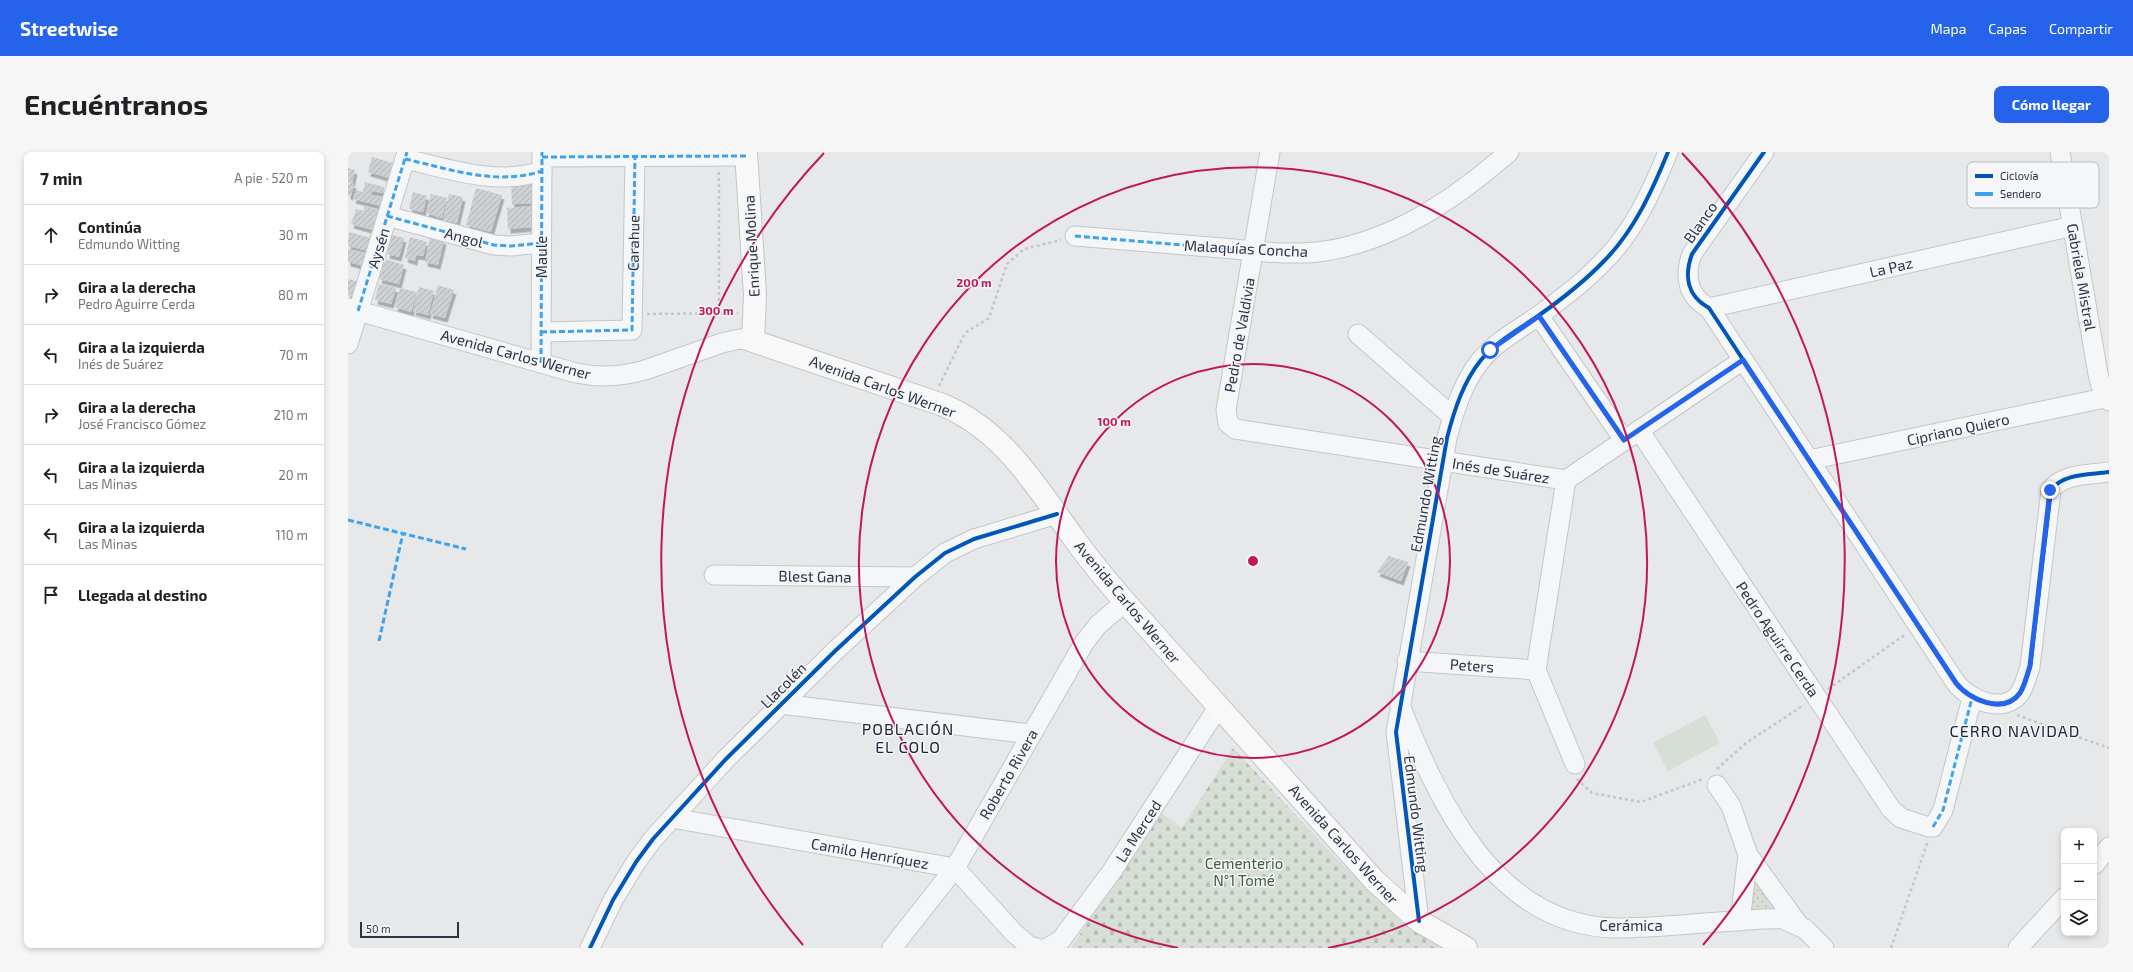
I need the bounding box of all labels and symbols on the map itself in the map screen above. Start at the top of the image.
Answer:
legend [1967,162,2099,208]
text: Ciclovía [2000,169,2038,182]
text: Sendero [2000,187,2041,200]
street label: Enrique Molina [739,195,763,297]
street label: Blanco [1679,198,1721,246]
street label: Carahue [624,215,642,271]
street label: Gabriela Mistral [2064,222,2100,333]
street label: Angol [443,223,486,251]
street label: Aysén [363,226,393,270]
street label: Maule [532,236,550,278]
street label: Malaquías Concha [1184,236,1308,260]
street label: La Paz [1868,253,1914,281]
text: 200 m [956,275,992,289]
street label: Pedro de Valdivia [1220,276,1258,394]
text: 300 m [698,303,734,317]
street label: Avenida Carlos Werner [439,325,593,383]
route start [1481,341,1499,359]
street label: Avenida Carlos Werner [807,351,959,421]
street label: Cipriano Quiero [1905,409,2011,450]
text: 100 m [1097,414,1131,428]
street label: Edmundo Witting [1406,434,1444,554]
street label: Inés de Suárez [1451,453,1551,487]
route end [2041,481,2059,499]
street label: Avenida Carlos Werner [1071,537,1185,667]
centre of rings [1246,554,1260,568]
street label: Blest Gana [778,566,852,586]
street label: Pedro Aguirre Cerda [1733,578,1823,700]
street label: Peters [1449,654,1495,676]
street label: Llacolén [756,658,810,712]
district label: POBLACIÓN EL COLO [862,719,954,756]
district label: CERRO NAVIDAD [1950,721,2080,740]
street label: Roberto Rivera [975,726,1041,822]
street label: Edmundo Witting [1401,754,1433,874]
street label: Avenida Carlos Werner [1285,780,1403,908]
street label: La Merced [1111,797,1165,865]
street label: Camilo Henríquez [810,834,930,872]
park label: Cementerio N°1 Tomé [1205,854,1283,889]
street label: Cerámica [1599,916,1663,934]
scale bar [360,920,459,939]

